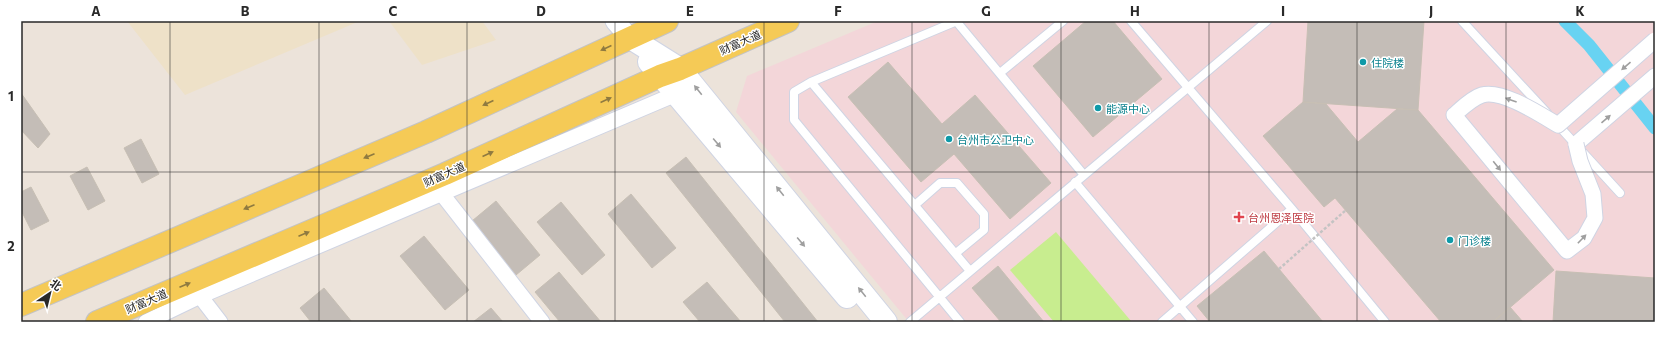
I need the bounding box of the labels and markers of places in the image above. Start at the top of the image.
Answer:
place label: 住院楼 [1371,56,1404,69]
marker: 住院楼 [1358,57,1368,67]
place label: 能源中心 [1106,102,1150,115]
marker: 能源中心 [1093,103,1103,113]
place label: 台州市公卫中心 [957,133,1034,146]
marker: 台州市公卫中心 [944,134,954,144]
marker: 台州恩泽医院 [1233,211,1245,223]
place label: 台州恩泽医院 [1248,211,1314,224]
place label: 门诊楼 [1458,234,1491,247]
marker: 门诊楼 [1445,235,1455,245]

